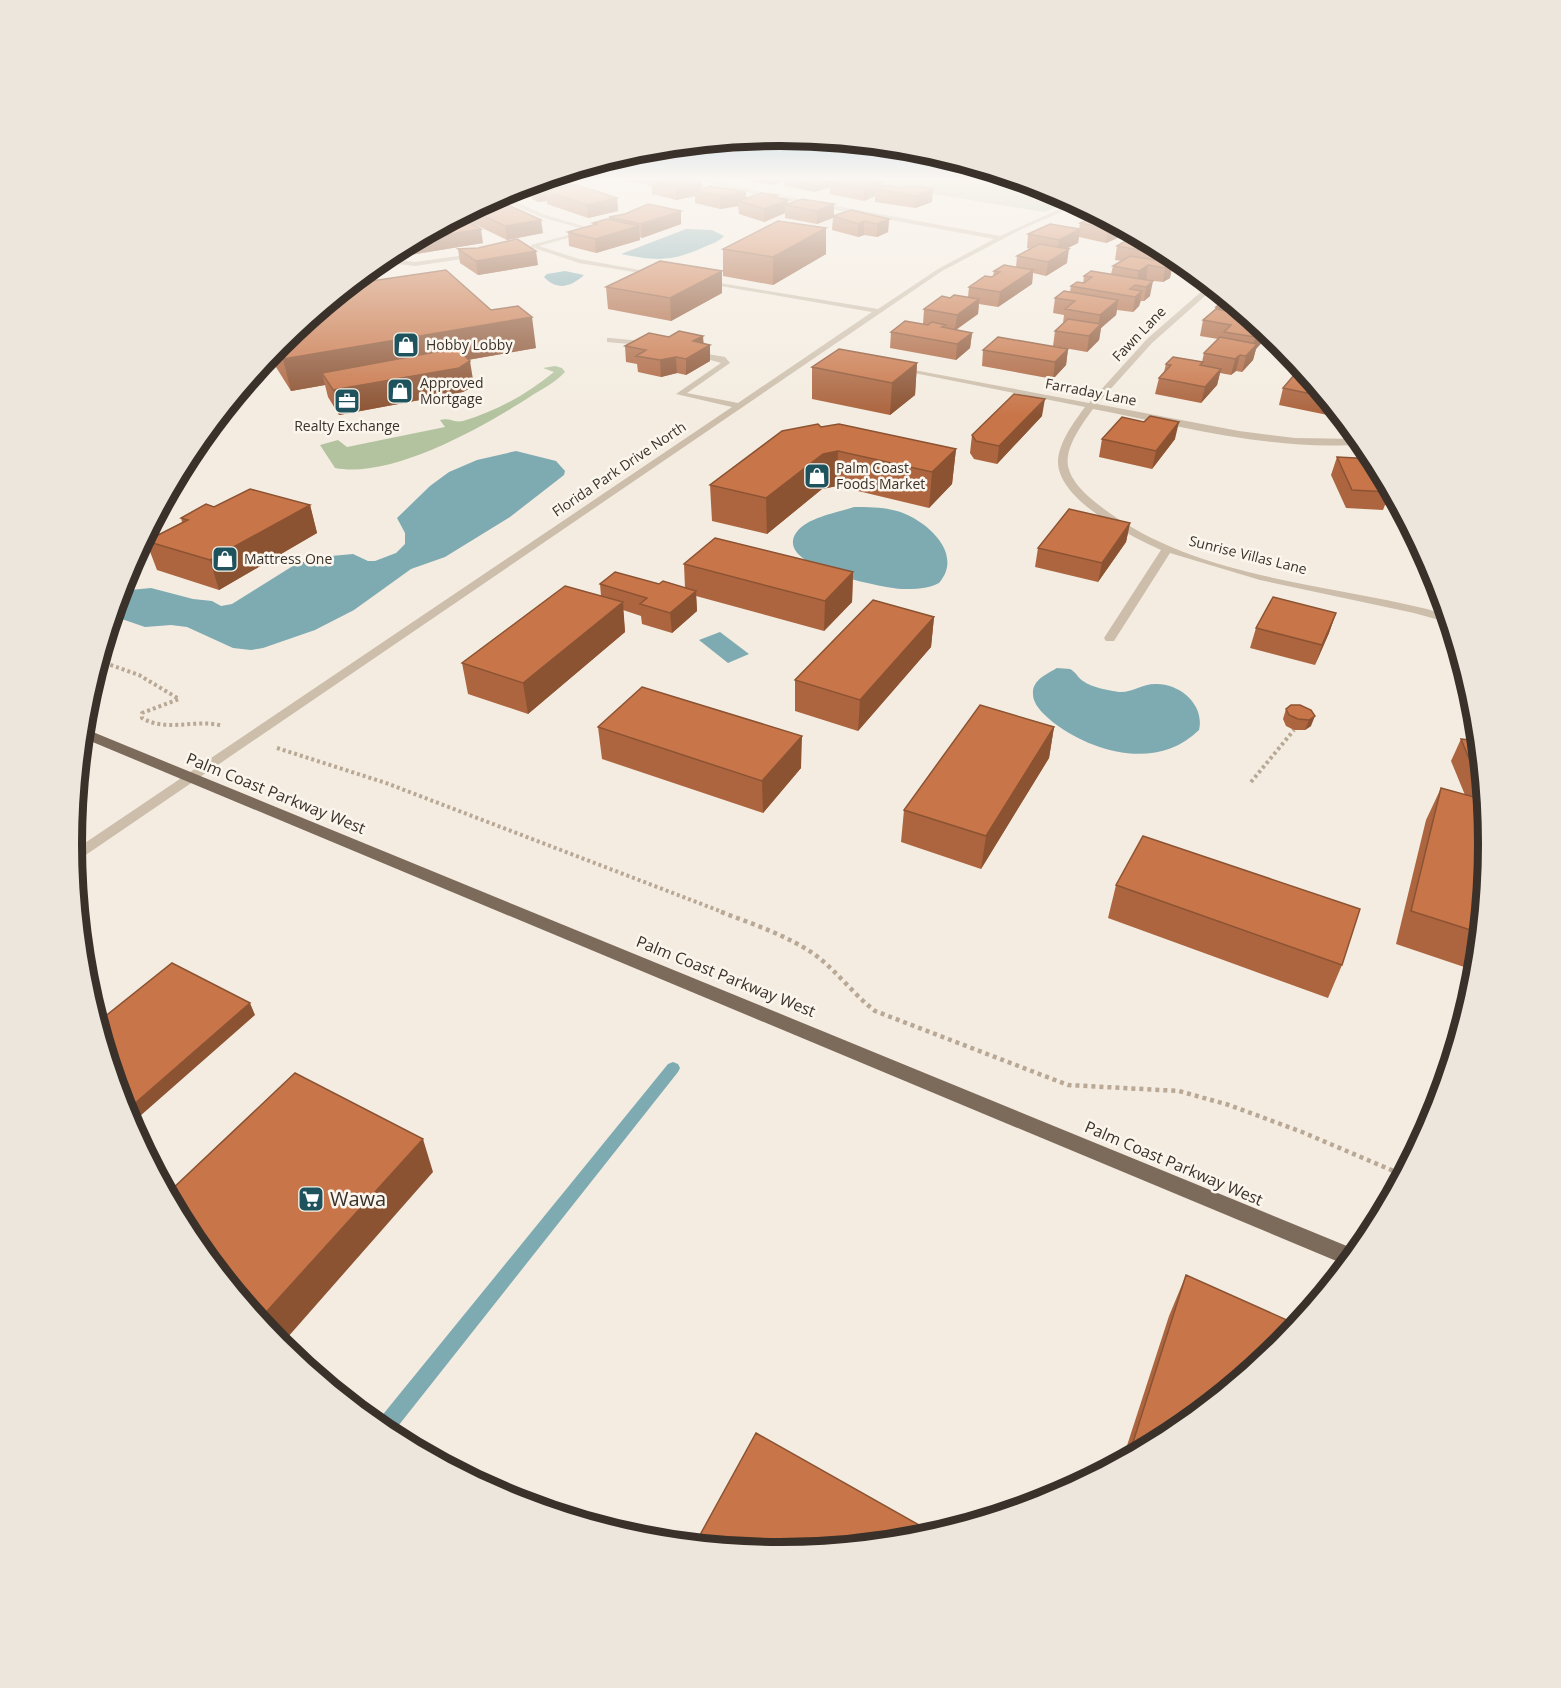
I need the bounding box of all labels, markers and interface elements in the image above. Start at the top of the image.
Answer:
street label: Fawn Lane [1108,302,1170,365]
shop icon: Hobby Lobby [391,330,421,360]
place label: Hobby Lobby [426,335,513,354]
place label: Approved Mortgage [420,373,484,408]
street label: Farraday Lane [1044,373,1139,410]
shop icon: Approved Mortgage [385,376,415,406]
office icon: Realty Exchange [332,386,362,416]
place label: Realty Exchange [294,416,400,435]
street label: Florida Park Drive North [548,417,689,520]
place label: Palm Coast Foods Market [836,458,925,493]
shop icon: Palm Coast Foods Market [802,461,832,491]
street label: Sunrise Villas Lane [1187,531,1309,578]
shop icon: Mattress One [210,544,240,574]
place label: Mattress One [244,549,332,568]
street label: Palm Coast Parkway West [183,747,369,839]
street label: Palm Coast Parkway West [633,930,819,1022]
street label: Palm Coast Parkway West [1082,1115,1267,1211]
supermarket icon: Wawa [296,1184,326,1214]
place label: Wawa [330,1185,386,1212]

